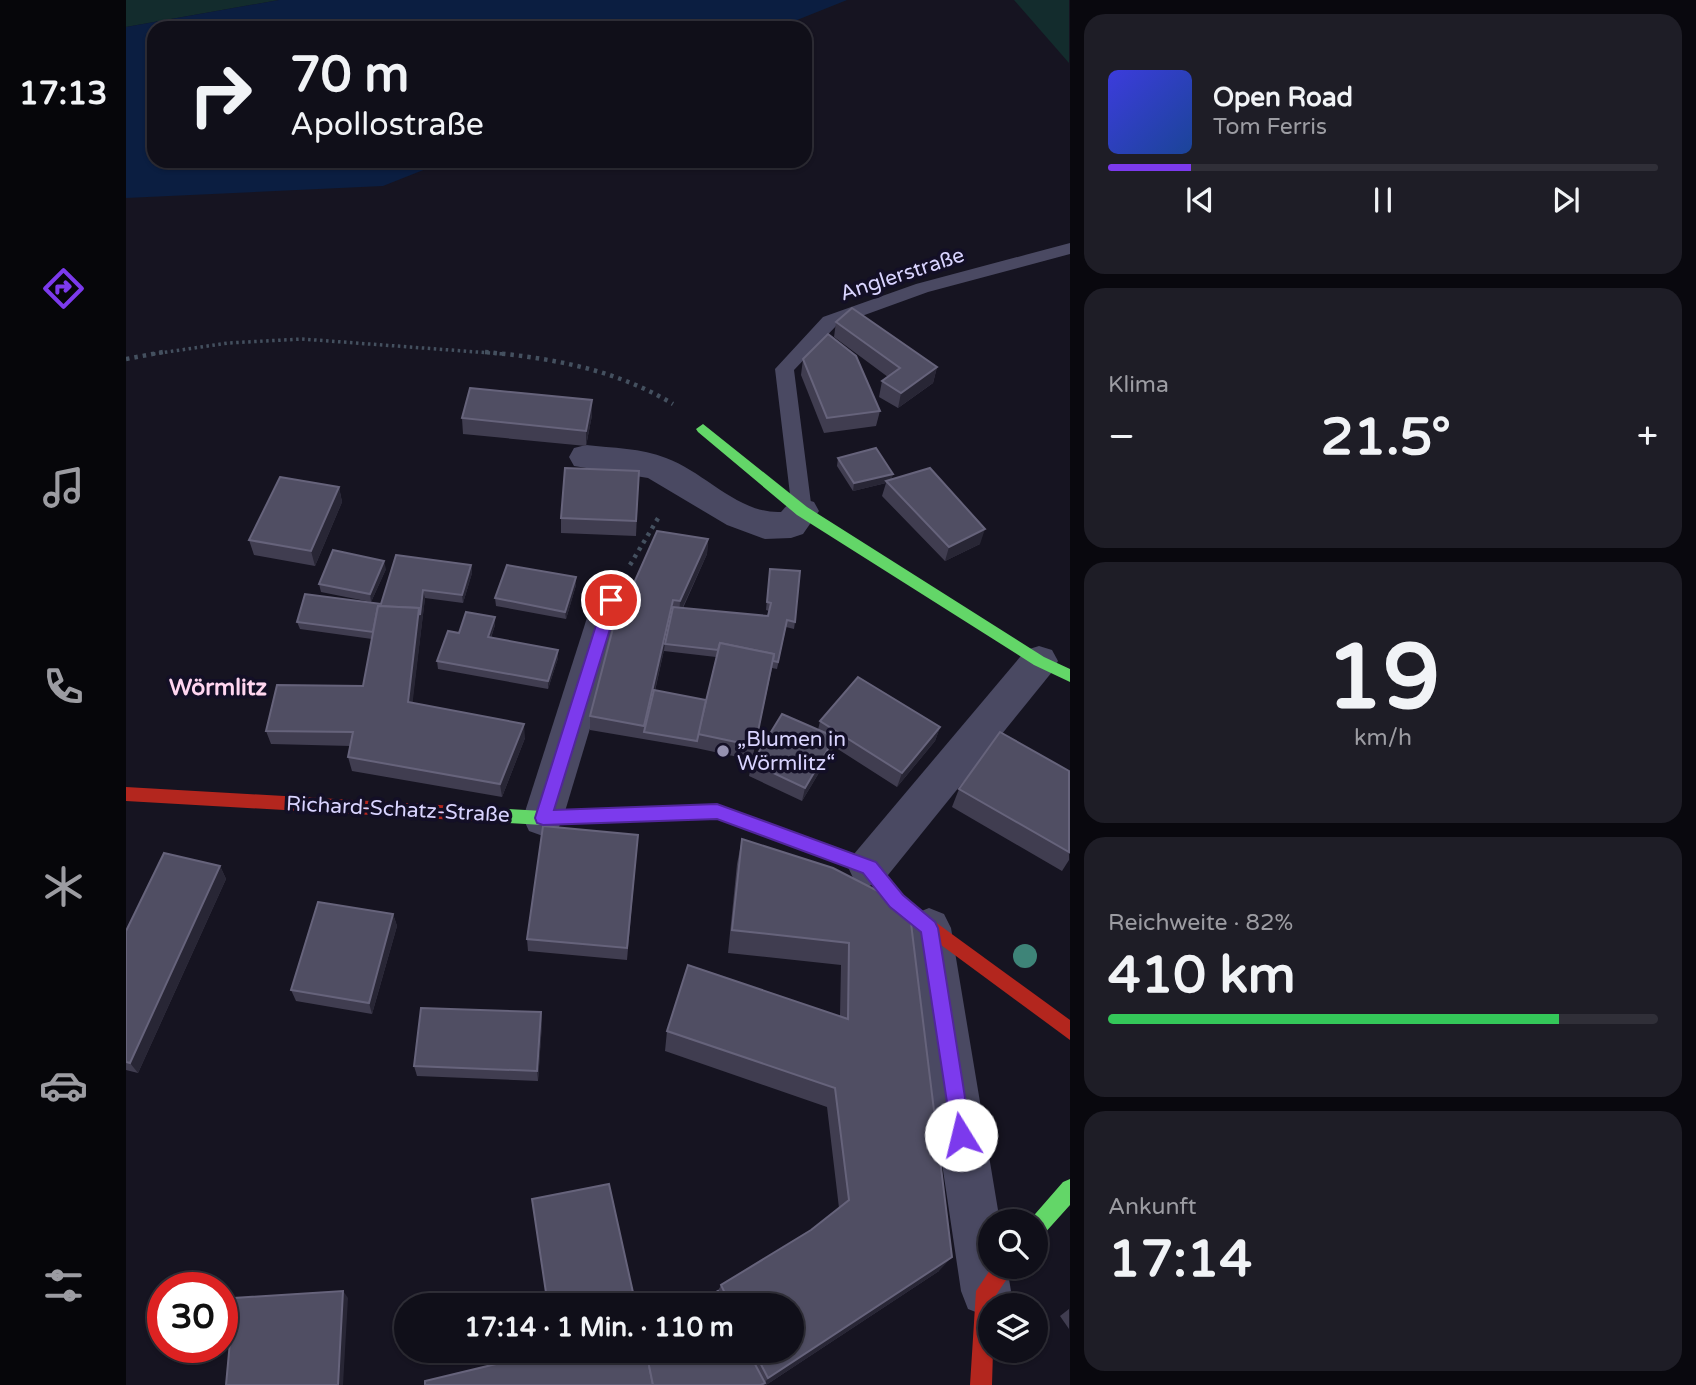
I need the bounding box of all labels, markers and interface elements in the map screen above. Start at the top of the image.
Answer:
text: 70 m [290,46,409,105]
icon: right [175,49,266,140]
text: 17:13 [19,75,107,113]
text: Open Road [1213,82,1353,113]
text: Apollostraße [290,106,484,144]
text: Tom Ferris [1213,113,1327,141]
icon: previous [1181,181,1219,219]
icon: pause [1364,181,1402,219]
icon: next [1547,181,1585,219]
street label: Anglerstraße [837,243,968,306]
icon: directions [39,264,88,313]
text: Klima [1108,371,1169,399]
text: 21.5° [1321,406,1451,469]
text: − [1108,414,1135,460]
text: + [1637,414,1658,460]
icon: music [39,463,88,512]
pin [581,570,641,630]
icon: arrive [592,581,630,619]
text: 19 [1326,623,1440,733]
icon: phone [39,662,88,711]
district label: Wörmlitz [169,674,267,702]
text: km/h [1354,724,1412,752]
place label: „Blumen in Wörmlitz“ [737,727,846,776]
marker: „Blumen in Wörmlitz“ [715,743,731,759]
street label: Richard-Schatz-Straße [285,791,511,828]
icon: climate [39,862,88,911]
text: Reichweite · 82% [1108,909,1293,937]
text: 410 km [1108,944,1296,1007]
icon: car [39,1061,88,1110]
position arrow [924,1098,998,1172]
text: Ankunft [1108,1193,1197,1221]
map controls [978,1209,1048,1363]
button: search [978,1209,1048,1279]
text: 17:14 [1108,1228,1252,1291]
icon: filters [39,1261,88,1310]
speed limit sign: 30 [147,1272,238,1363]
button: layers [978,1293,1048,1363]
text: 17:14 · 1 Min. · 110 m [464,1312,734,1343]

